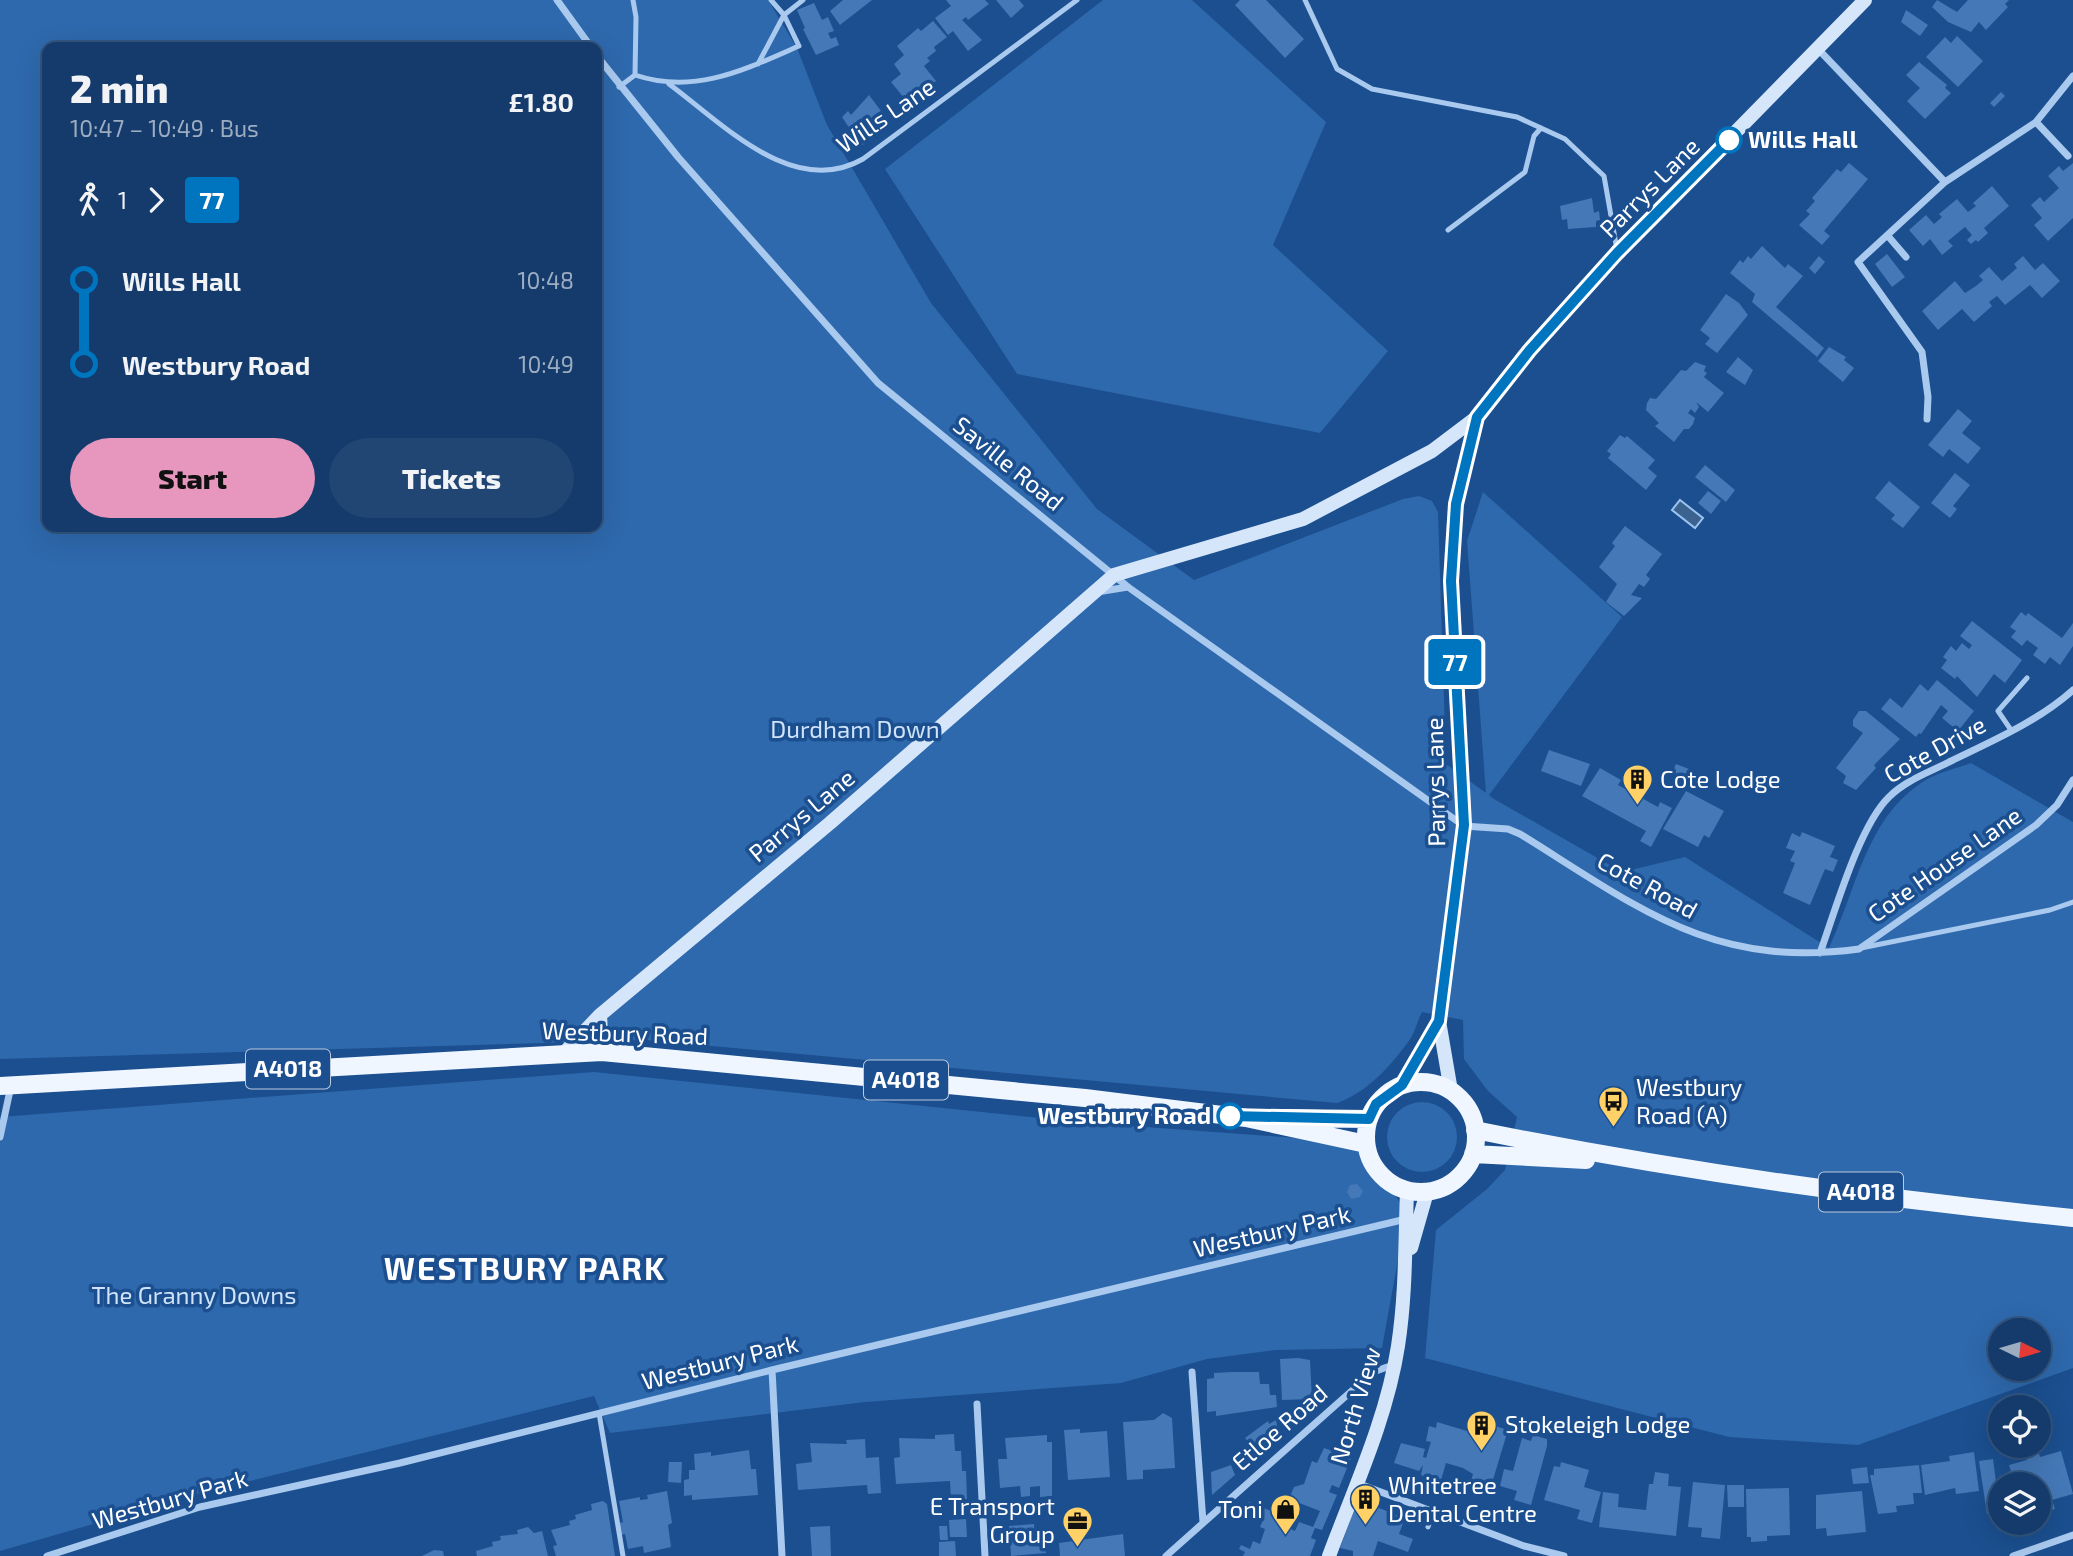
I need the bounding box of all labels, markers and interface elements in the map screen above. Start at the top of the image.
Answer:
text: 2 min [70,65,168,111]
street label: Wills Lane [830,71,940,158]
text: £1.80 [509,86,574,117]
text: 10:47 – 10:49 · Bus [70,114,259,142]
place label: Wills Hall [1748,124,1858,153]
marker: Wills Hall [1716,127,1742,153]
street label: Parrys Lane [1593,131,1705,243]
icon: walk [70,181,108,219]
icon: forward [137,181,175,219]
text: 77 [199,185,225,214]
text: 1 [118,186,127,214]
text: Wills Hall [122,265,241,296]
text: 10:48 [517,266,574,294]
text: Westbury Road [122,349,310,380]
text: 10:49 [518,350,574,378]
street label: Saville Road [948,410,1070,516]
button: Start [70,438,315,518]
button: Tickets [329,438,574,518]
line badge: 77 [1424,639,1486,685]
text: 77 [1442,647,1468,676]
street label: Cote Drive [1878,709,1990,788]
park label: Durdham Down [770,714,940,743]
street label: Parrys Lane [1419,717,1450,847]
street label: Parrys Lane [742,762,860,867]
building icon: Cote Lodge [1620,763,1654,807]
place label: Cote Lodge [1660,764,1781,793]
street label: Cote House Lane [1862,800,2027,927]
street label: Cote Road [1593,845,1703,924]
street label: Westbury Road [541,1015,709,1050]
road number: A4018 [246,1050,330,1088]
road number: A4018 [864,1060,948,1100]
place label: Westbury Road (A) [1636,1072,1743,1129]
bus stop icon: Westbury Road (A) [1596,1085,1630,1129]
place label: Westbury Road [1037,1100,1211,1129]
marker: Westbury Road [1217,1103,1243,1129]
road number: A4018 [1819,1172,1903,1212]
street label: Westbury Park [1190,1198,1353,1263]
district label: WESTBURY PARK [384,1248,666,1286]
park label: The Granny Downs [92,1280,296,1309]
north arrow [1988,1318,2051,1381]
map controls [1988,1318,2051,1535]
street label: Westbury Park [638,1328,801,1395]
street label: North View [1323,1343,1386,1468]
street label: Etloe Road [1225,1378,1333,1476]
button: locate [1988,1395,2051,1458]
building icon: Stokeleigh Lodge [1465,1408,1499,1452]
place label: Stokeleigh Lodge [1505,1409,1690,1438]
street label: Westbury Park [89,1463,251,1535]
place label: Whitetree Dental Centre [1388,1470,1537,1527]
button: layers [1988,1472,2051,1535]
building icon: Whitetree Dental Centre [1348,1483,1382,1527]
place label: E Transport Group [930,1491,1055,1548]
shop icon: Toni [1269,1493,1303,1537]
place label: Toni [1218,1494,1263,1523]
office icon: E Transport Group [1061,1504,1095,1548]

